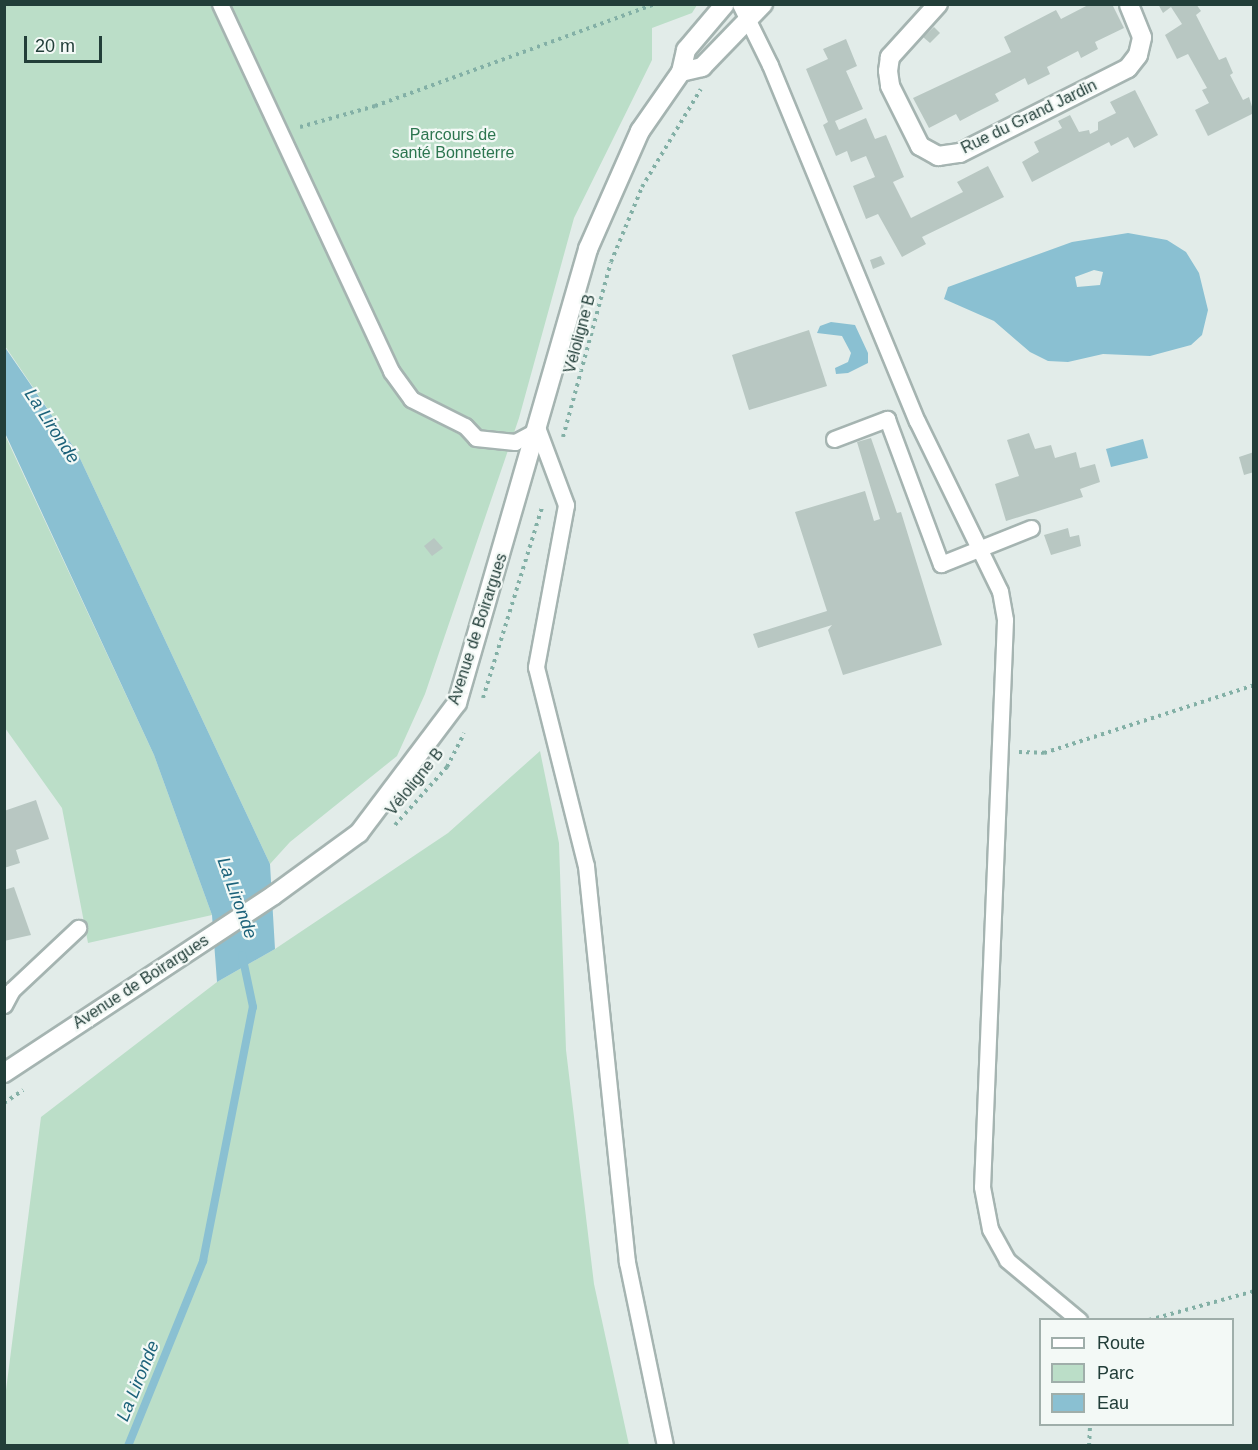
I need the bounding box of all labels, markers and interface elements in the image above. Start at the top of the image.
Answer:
scale bar [27,24,105,62]
text: 20 m [35,36,75,56]
street label: Rue du Grand Jardin [958,76,1100,158]
park label: Parcours de santé Bonneterre [392,125,514,163]
street label: Véloligne B [560,292,600,376]
water label: La Lironde [20,384,84,468]
street label: Avenue de Boirargues [444,551,512,707]
street label: Véloligne B [382,745,448,819]
water label: La Lironde [212,854,262,942]
street label: Avenue de Boirargues [70,931,212,1033]
legend [1039,1318,1234,1426]
text: Route [1097,1333,1145,1353]
water label: La Lironde [112,1338,164,1424]
text: Parc [1097,1363,1134,1383]
text: Eau [1097,1393,1129,1413]

